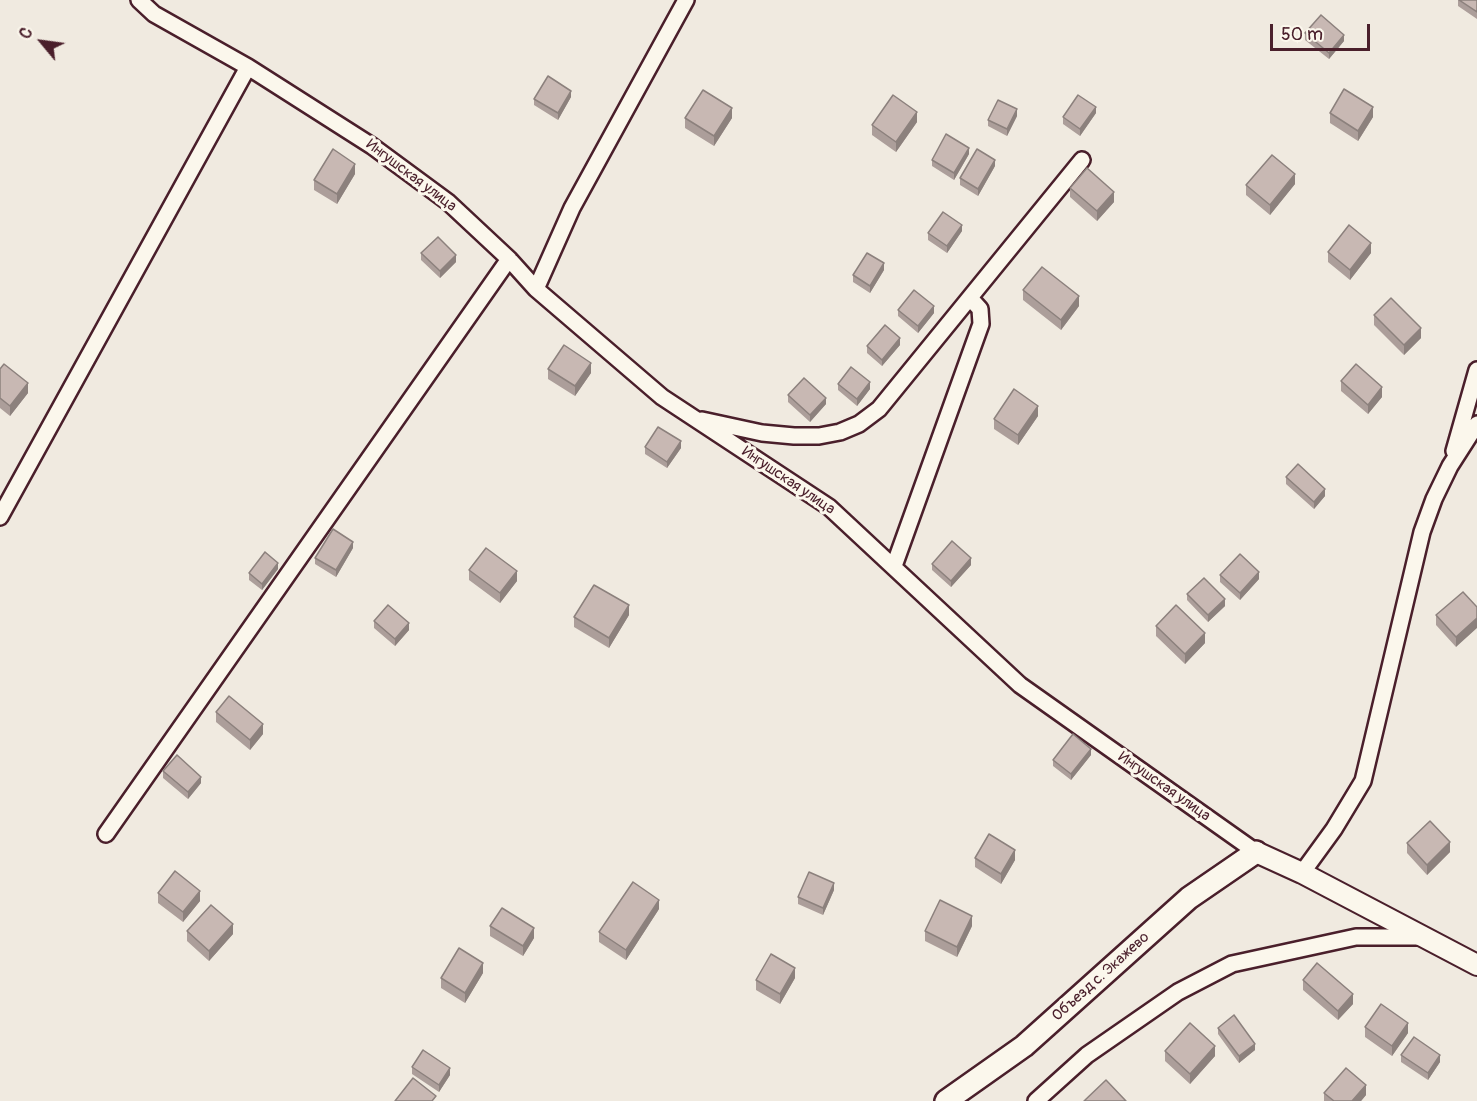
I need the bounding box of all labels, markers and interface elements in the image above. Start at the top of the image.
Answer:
north arrow [12,12,72,72]
scale bar [1273,12,1374,50]
text: 50 m [1281,23,1323,46]
text: С [15,24,37,42]
street label: Ингушская улица [362,136,460,216]
street label: Ингушская улица [738,443,838,519]
street label: Ингушская улица [1114,748,1214,826]
street label: Объезд с. Экажево [1049,929,1153,1025]

